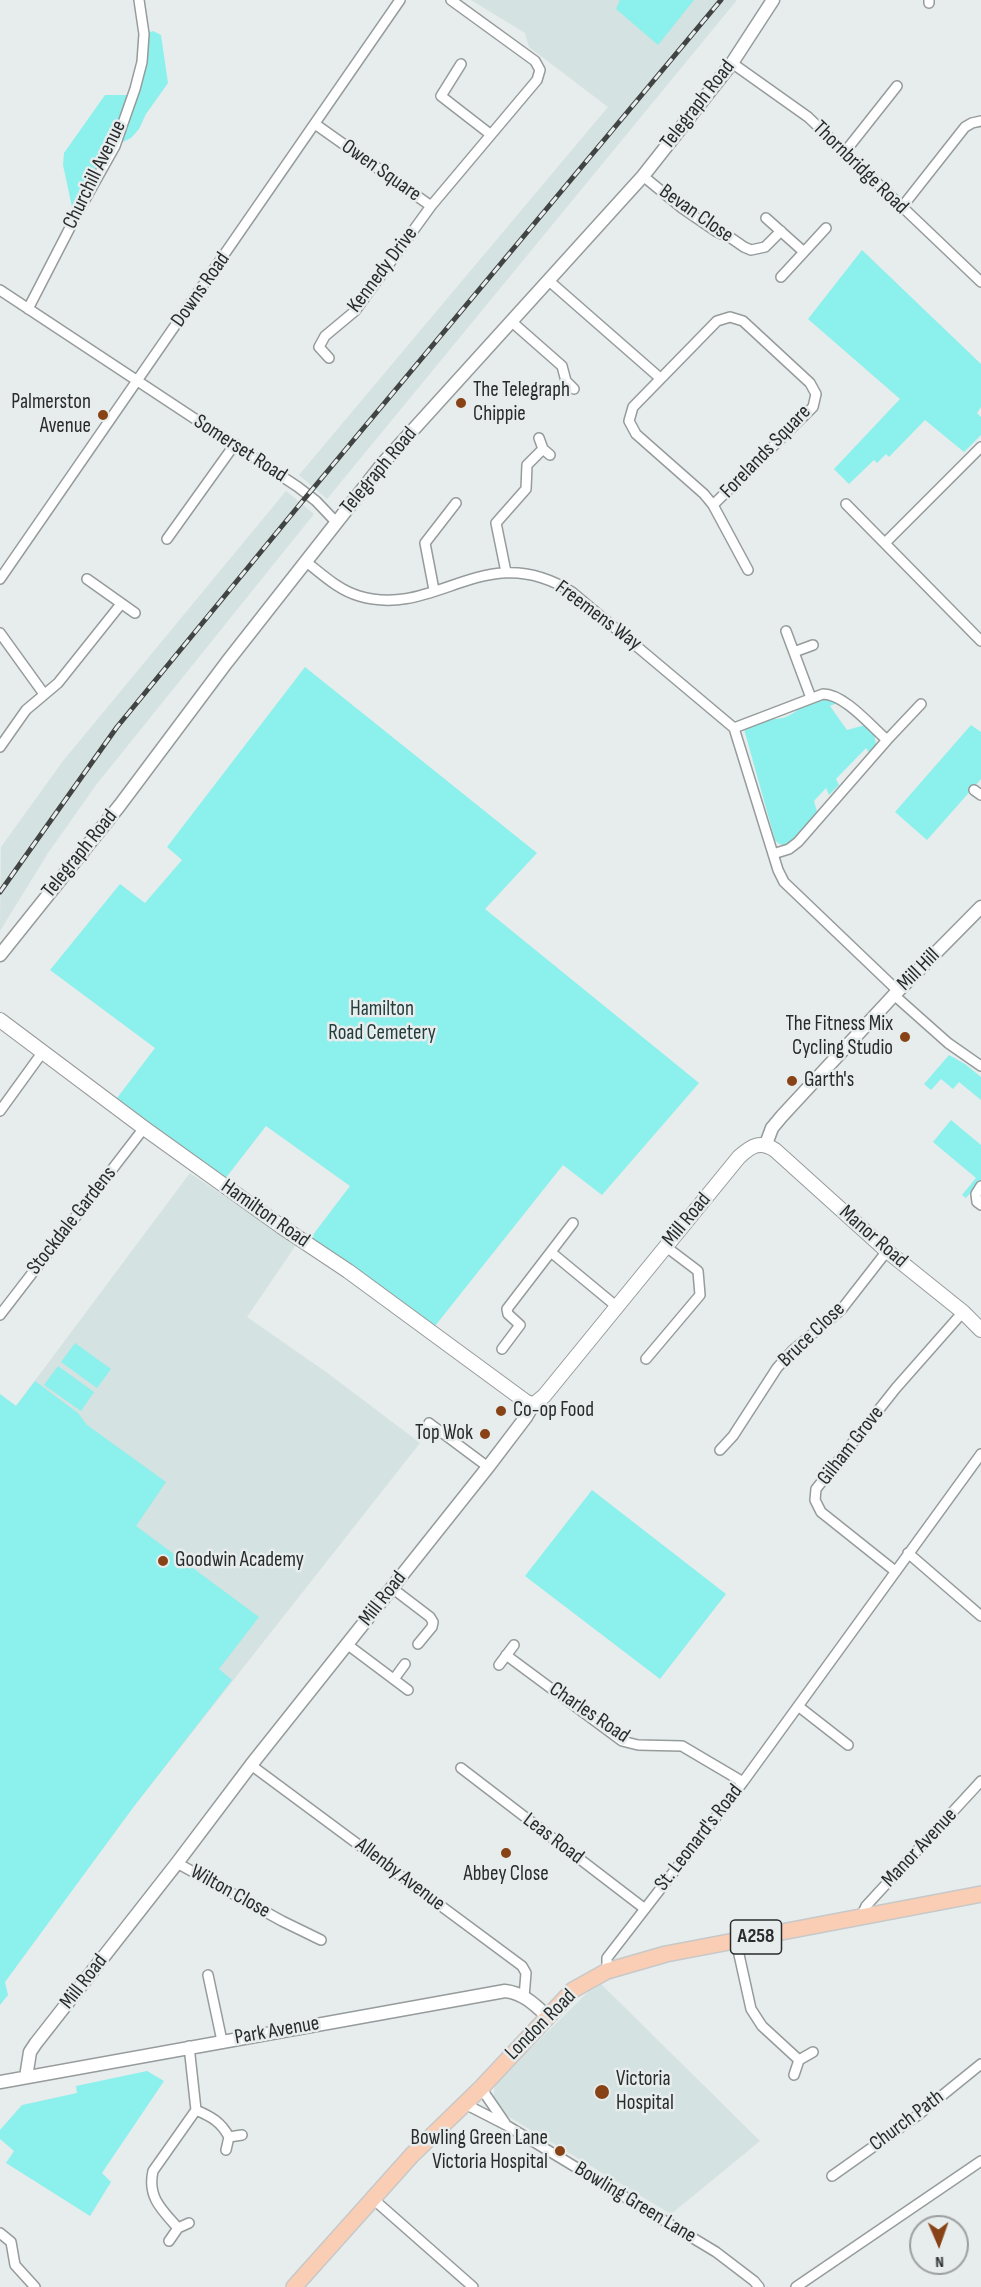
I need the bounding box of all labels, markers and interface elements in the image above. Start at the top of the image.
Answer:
street label: Telegraph Road [655,55,741,155]
street label: Thornbridge Road [807,116,913,220]
street label: Churchill Avenue [58,117,132,233]
street label: Owen Square [336,134,426,208]
street label: Bevan Close [654,179,738,249]
street label: Kennedy Drive [343,222,423,318]
street label: Downs Road [166,248,236,332]
place label: The Telegraph Chippie [473,378,570,428]
place label: Palmerston Avenue [11,390,91,440]
marker: The Telegraph Chippie [454,396,468,410]
street label: Forelands Square [715,400,817,504]
marker: Palmerston Avenue [96,408,110,422]
street label: Somerset Road [189,410,291,488]
street label: Telegraph Road [335,422,423,520]
street label: Freemens Way [550,575,646,657]
street label: Telegraph Road [37,805,123,903]
street label: Mill Hill [892,943,946,997]
park label: Hamilton Road Cemetery [328,997,436,1047]
place label: The Fitness Mix Cycling Studio [785,1012,893,1062]
marker: The Fitness Mix Cycling Studio [898,1030,912,1044]
place label: Garth's [804,1068,854,1094]
marker: Garth's [785,1074,799,1088]
street label: Stockdale Gardens [22,1162,122,1280]
street label: Hamilton Road [216,1174,314,1254]
street label: Mill Road [657,1188,717,1252]
street label: Manor Road [834,1200,912,1274]
street label: Bruce Close [773,1297,851,1373]
place label: Co-op Food [513,1398,594,1424]
street label: Gilham Grove [812,1401,890,1491]
marker: Co-op Food [494,1404,508,1418]
place label: Top Wok [415,1421,473,1447]
marker: Top Wok [478,1427,492,1441]
place label: Goodwin Academy [175,1548,304,1574]
marker: Goodwin Academy [156,1554,170,1568]
street label: Mill Road [354,1567,412,1631]
street label: Charles Road [544,1677,634,1749]
street label: St. Leonard's Road [650,1780,748,1896]
street label: Manor Avenue [877,1803,963,1893]
street label: Leas Road [517,1808,589,1870]
street label: Allenby Avenue [350,1833,450,1917]
marker: Abbey Close [499,1846,513,1860]
street label: Wilton Close [186,1860,274,1924]
place label: Abbey Close [463,1862,549,1888]
road number: A258 [730,1920,782,1954]
street label: Mill Road [55,1950,113,2014]
street label: London Road [500,1984,582,2066]
street label: Park Avenue [233,2011,321,2051]
place label: Victoria Hospital [616,2067,674,2117]
marker: Victoria Hospital [593,2083,611,2101]
street label: Church Path [865,2085,949,2157]
place label: Bowling Green Lane Victoria Hospital [411,2126,548,2176]
marker: Bowling Green Lane Victoria Hospital [553,2144,567,2158]
street label: Bowling Green Lane [570,2157,700,2249]
north arrow [909,2215,969,2275]
text: N [935,2252,944,2271]

